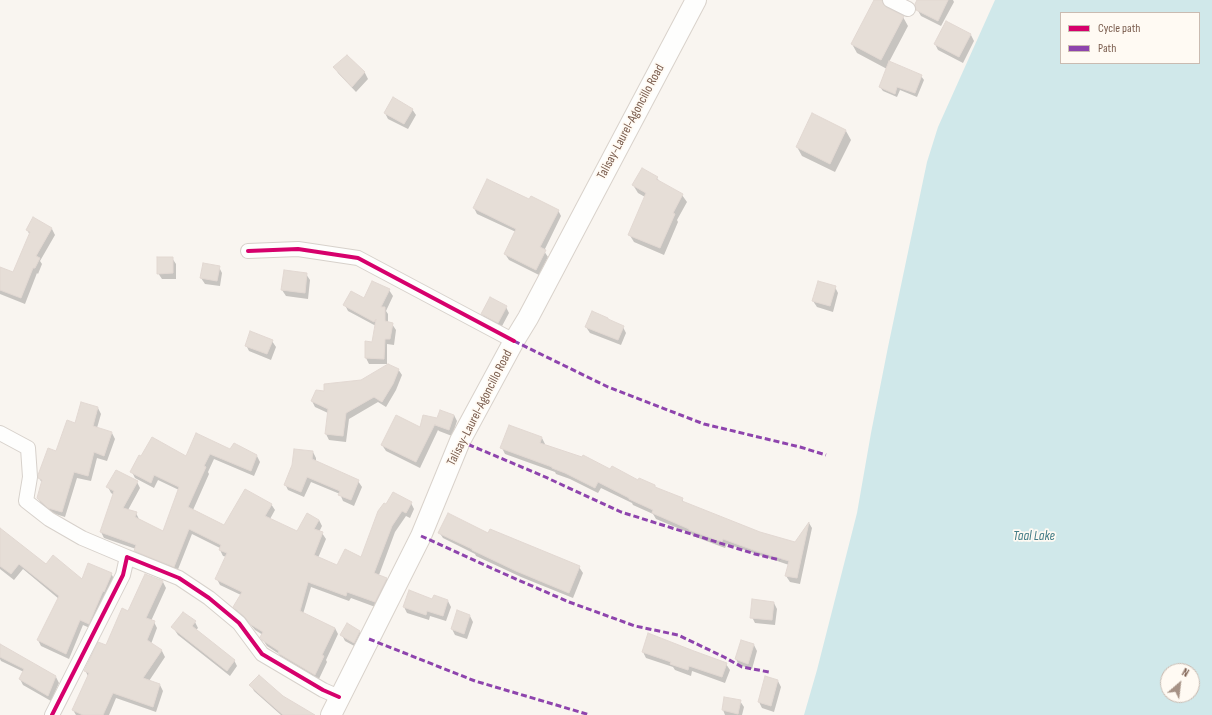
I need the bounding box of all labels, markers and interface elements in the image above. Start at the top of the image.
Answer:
legend [1060,12,1200,64]
text: Cycle path [1098,21,1140,36]
text: Path [1098,41,1116,56]
street label: Talisay-Laurel-Agoncillo Road [594,62,668,182]
street label: Talisay-Laurel-Agoncillo Road [444,347,516,469]
water label: Taal Lake [1013,528,1055,544]
north arrow [1160,663,1200,703]
text: N [1180,666,1191,680]

